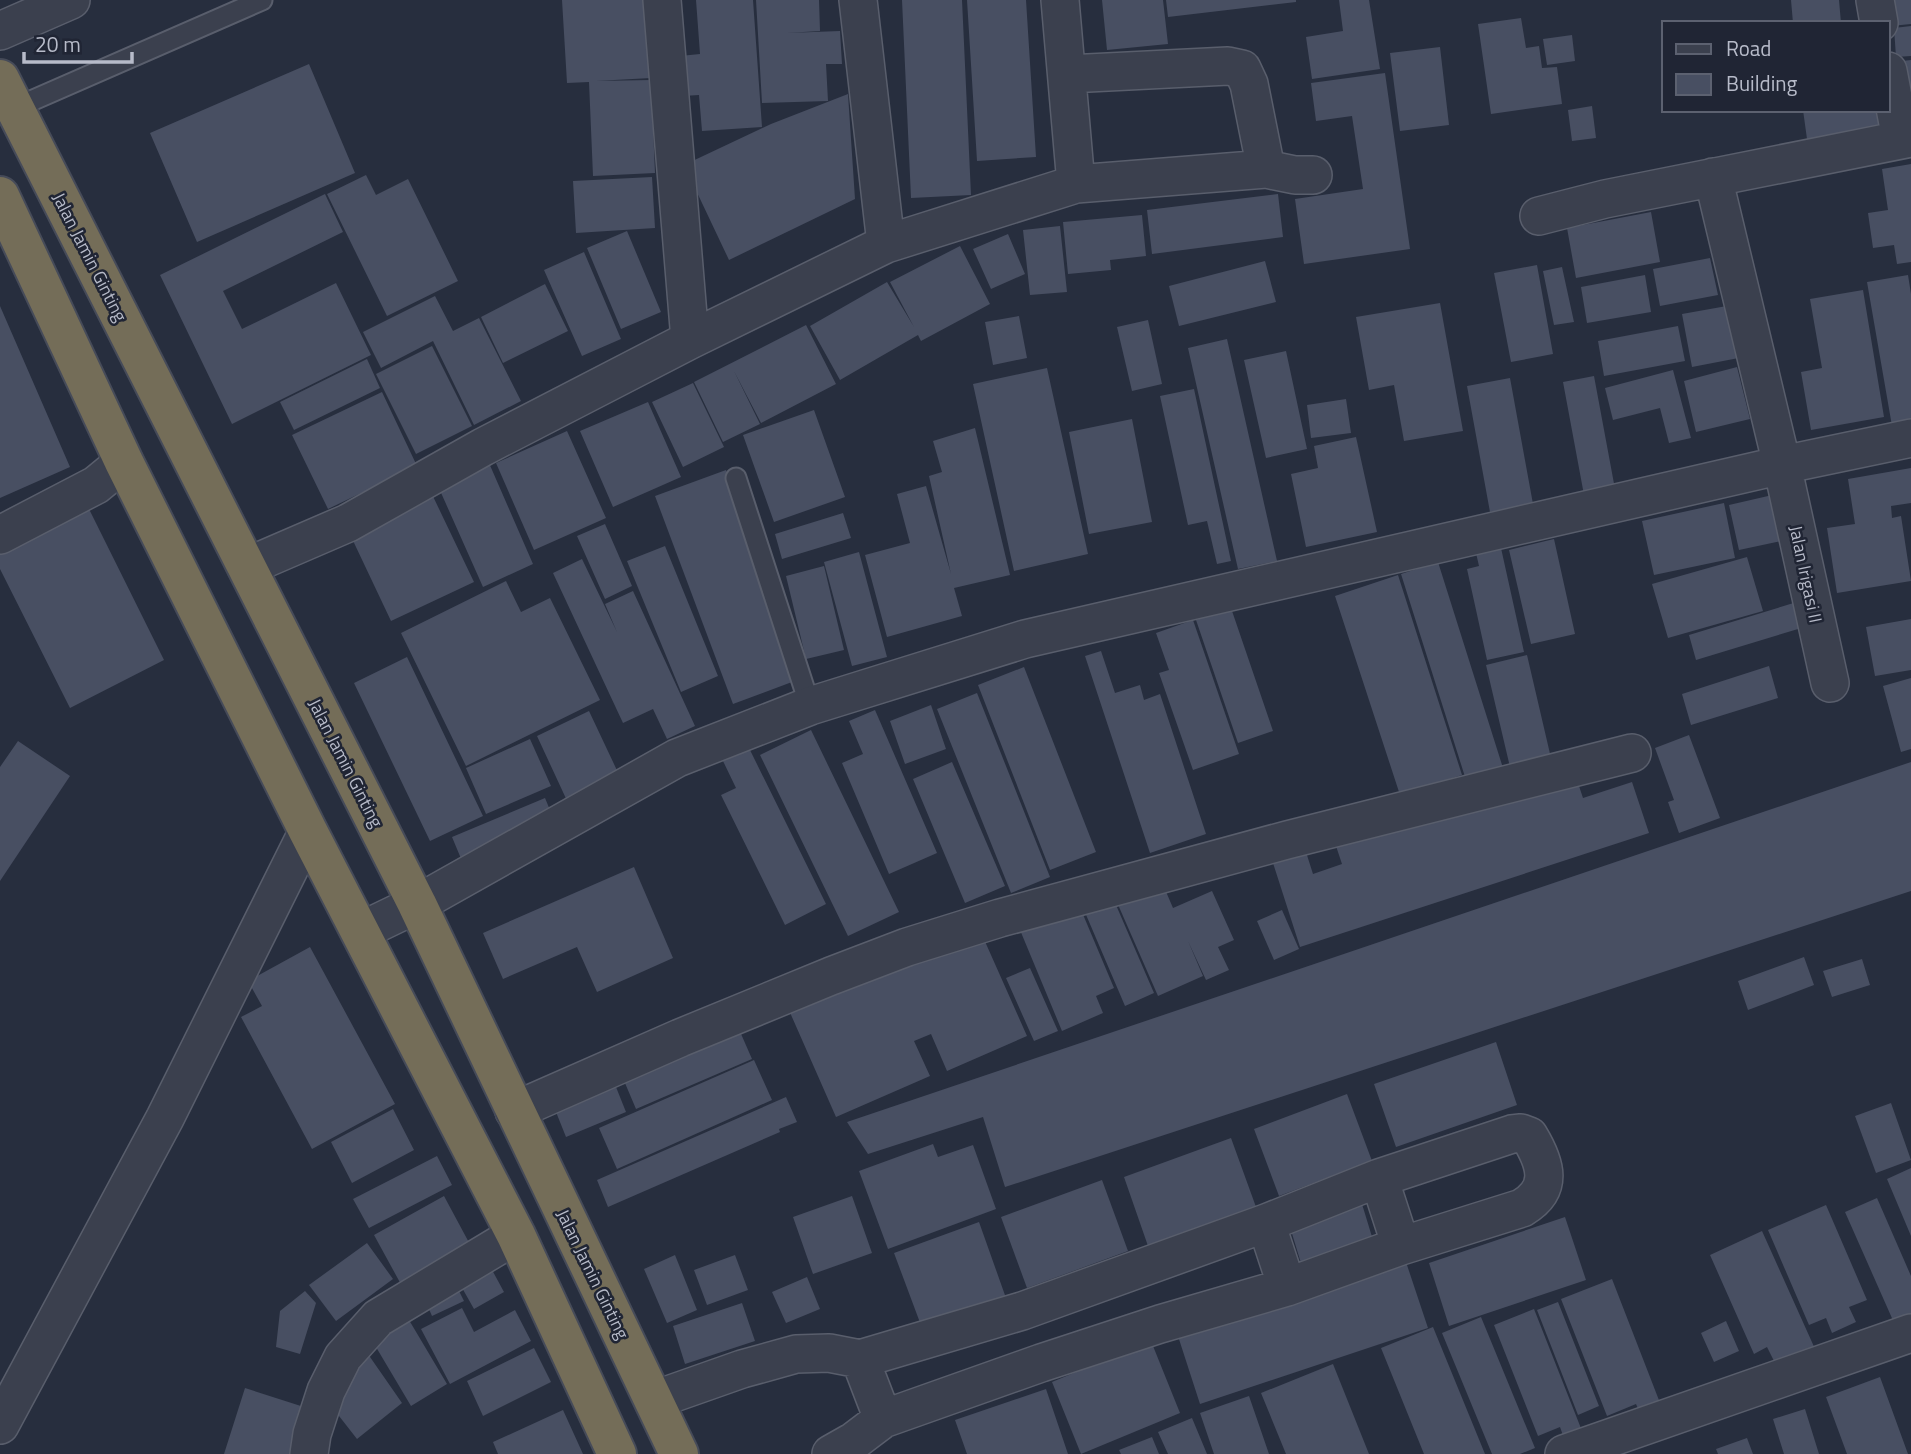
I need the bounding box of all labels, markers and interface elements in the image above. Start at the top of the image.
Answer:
scale bar [24,21,133,65]
legend [1662,21,1890,112]
text: 20 m [35,28,81,60]
text: Road [1726,32,1771,64]
text: Building [1726,67,1798,99]
street label: Jalan Jamin Ginting [46,188,134,326]
street label: Jalan Irigasi II [1783,523,1829,625]
street label: Jalan Jamin Ginting [302,694,390,832]
street label: Jalan Jamin Ginting [550,1204,636,1344]

